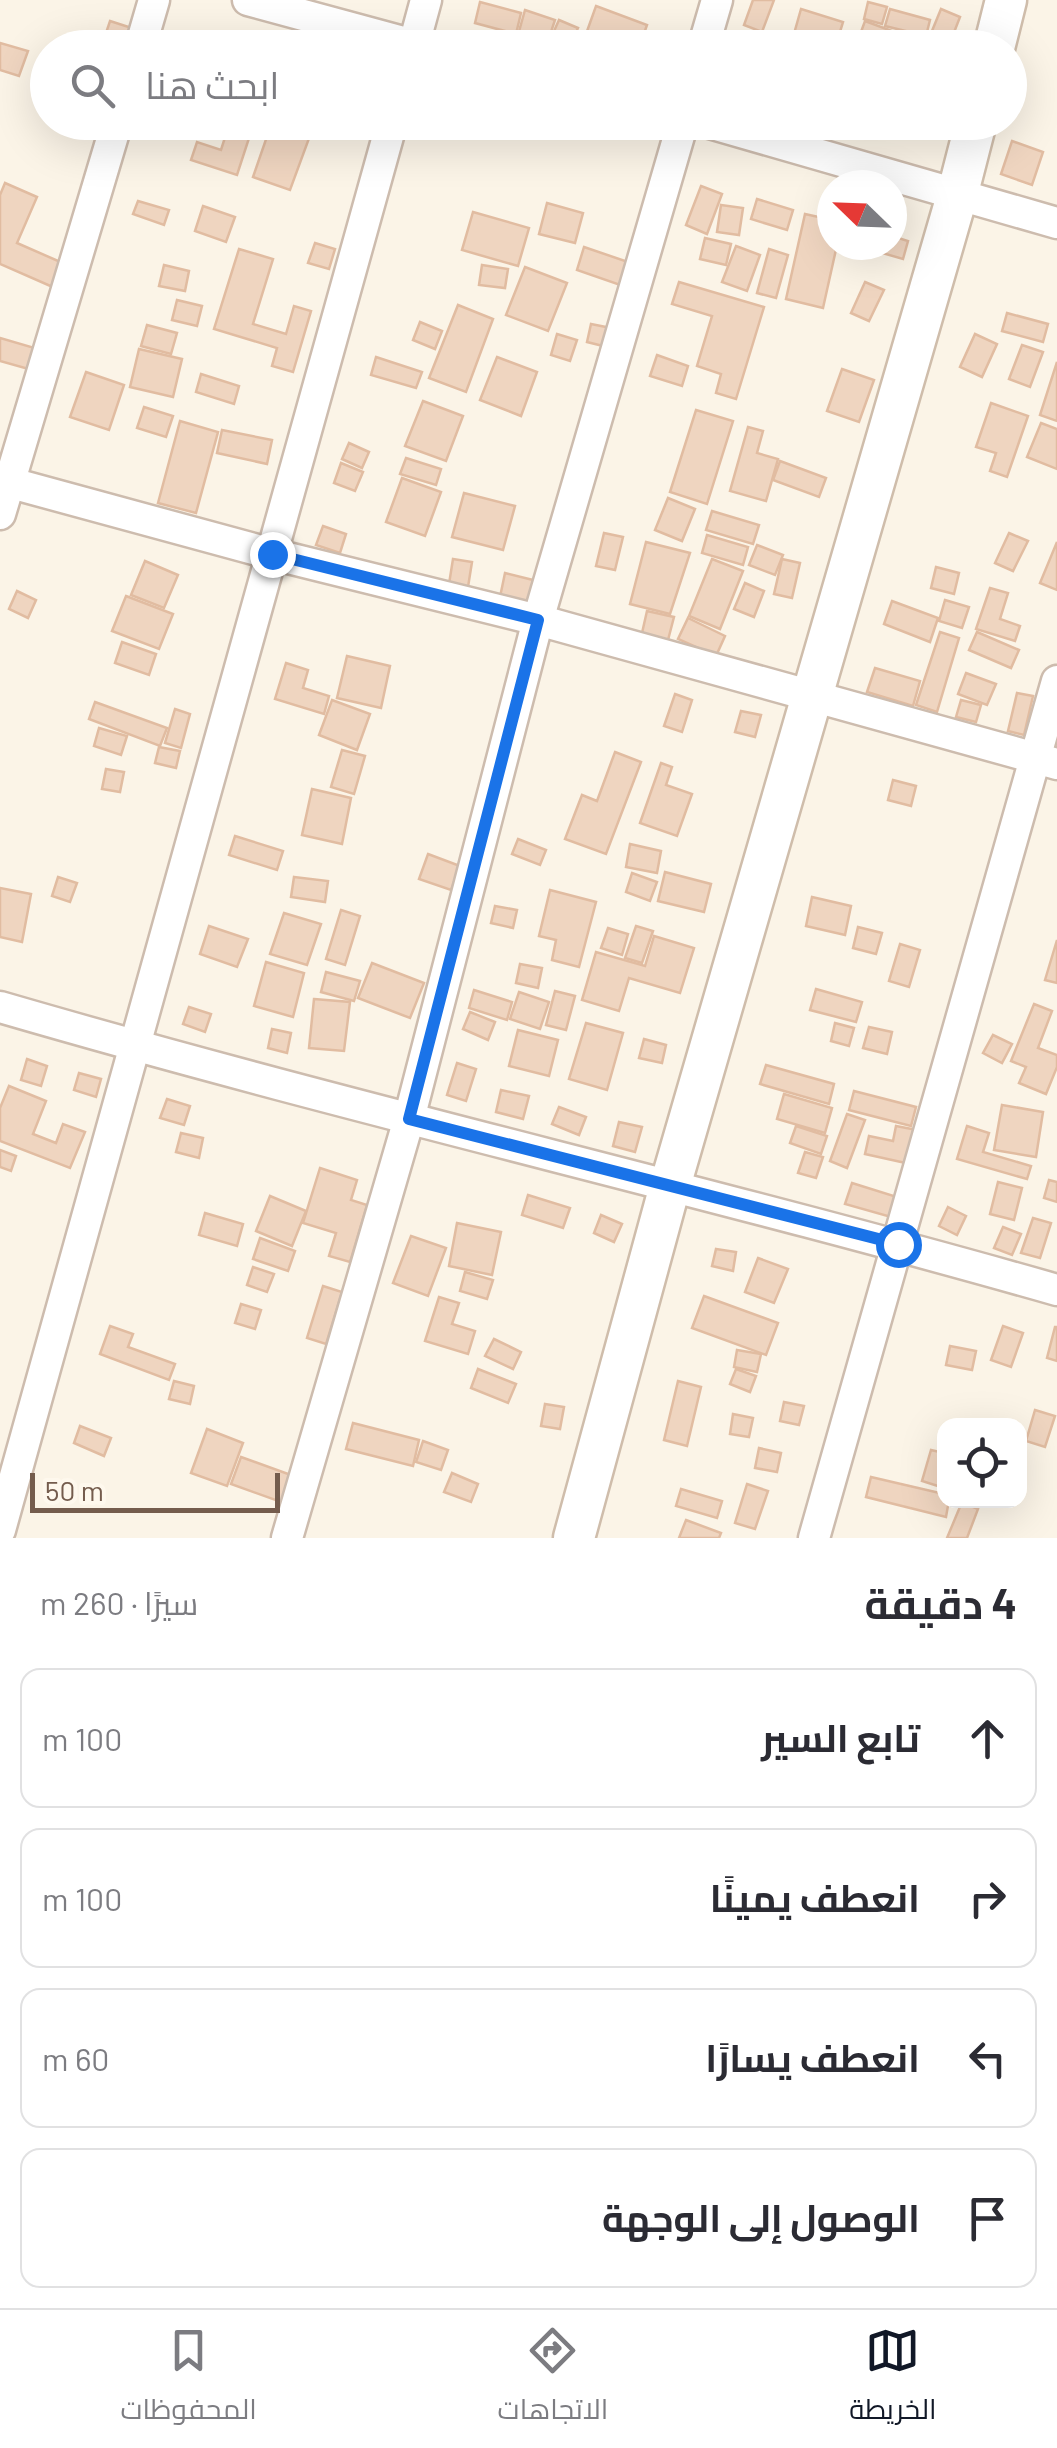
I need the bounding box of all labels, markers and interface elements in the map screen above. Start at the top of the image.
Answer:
search box [30,30,1027,140]
icon: search [65,58,120,113]
text: ابحث هنا [145,61,280,107]
north arrow [817,170,907,260]
route end [250,532,296,578]
route start [876,1222,922,1268]
map controls [937,1418,1027,1508]
button: locate [937,1418,1027,1508]
scale bar [30,1468,280,1512]
text: 50 m [45,1473,104,1507]
text: 4 دقيقة [864,1577,1017,1627]
text: سيرًا · 260 m [40,1583,198,1621]
icon: ahead [960,1711,1015,1766]
text: تابع السير [761,1714,920,1760]
text: 100 m [42,1719,122,1757]
icon: right [960,1871,1015,1926]
text: انعطف يمينًا [710,1874,920,1920]
text: 100 m [42,1879,122,1917]
icon: left [960,2031,1015,2086]
text: انعطف يسارًا [705,2034,920,2080]
text: 60 m [42,2039,109,2077]
icon: arrive [960,2191,1015,2246]
text: الوصول إلى الوجهة [602,2194,920,2240]
tab: المحفوظات [120,2323,257,2435]
tab: الاتجاهات [498,2323,608,2435]
tab: الخريطة [849,2323,937,2435]

